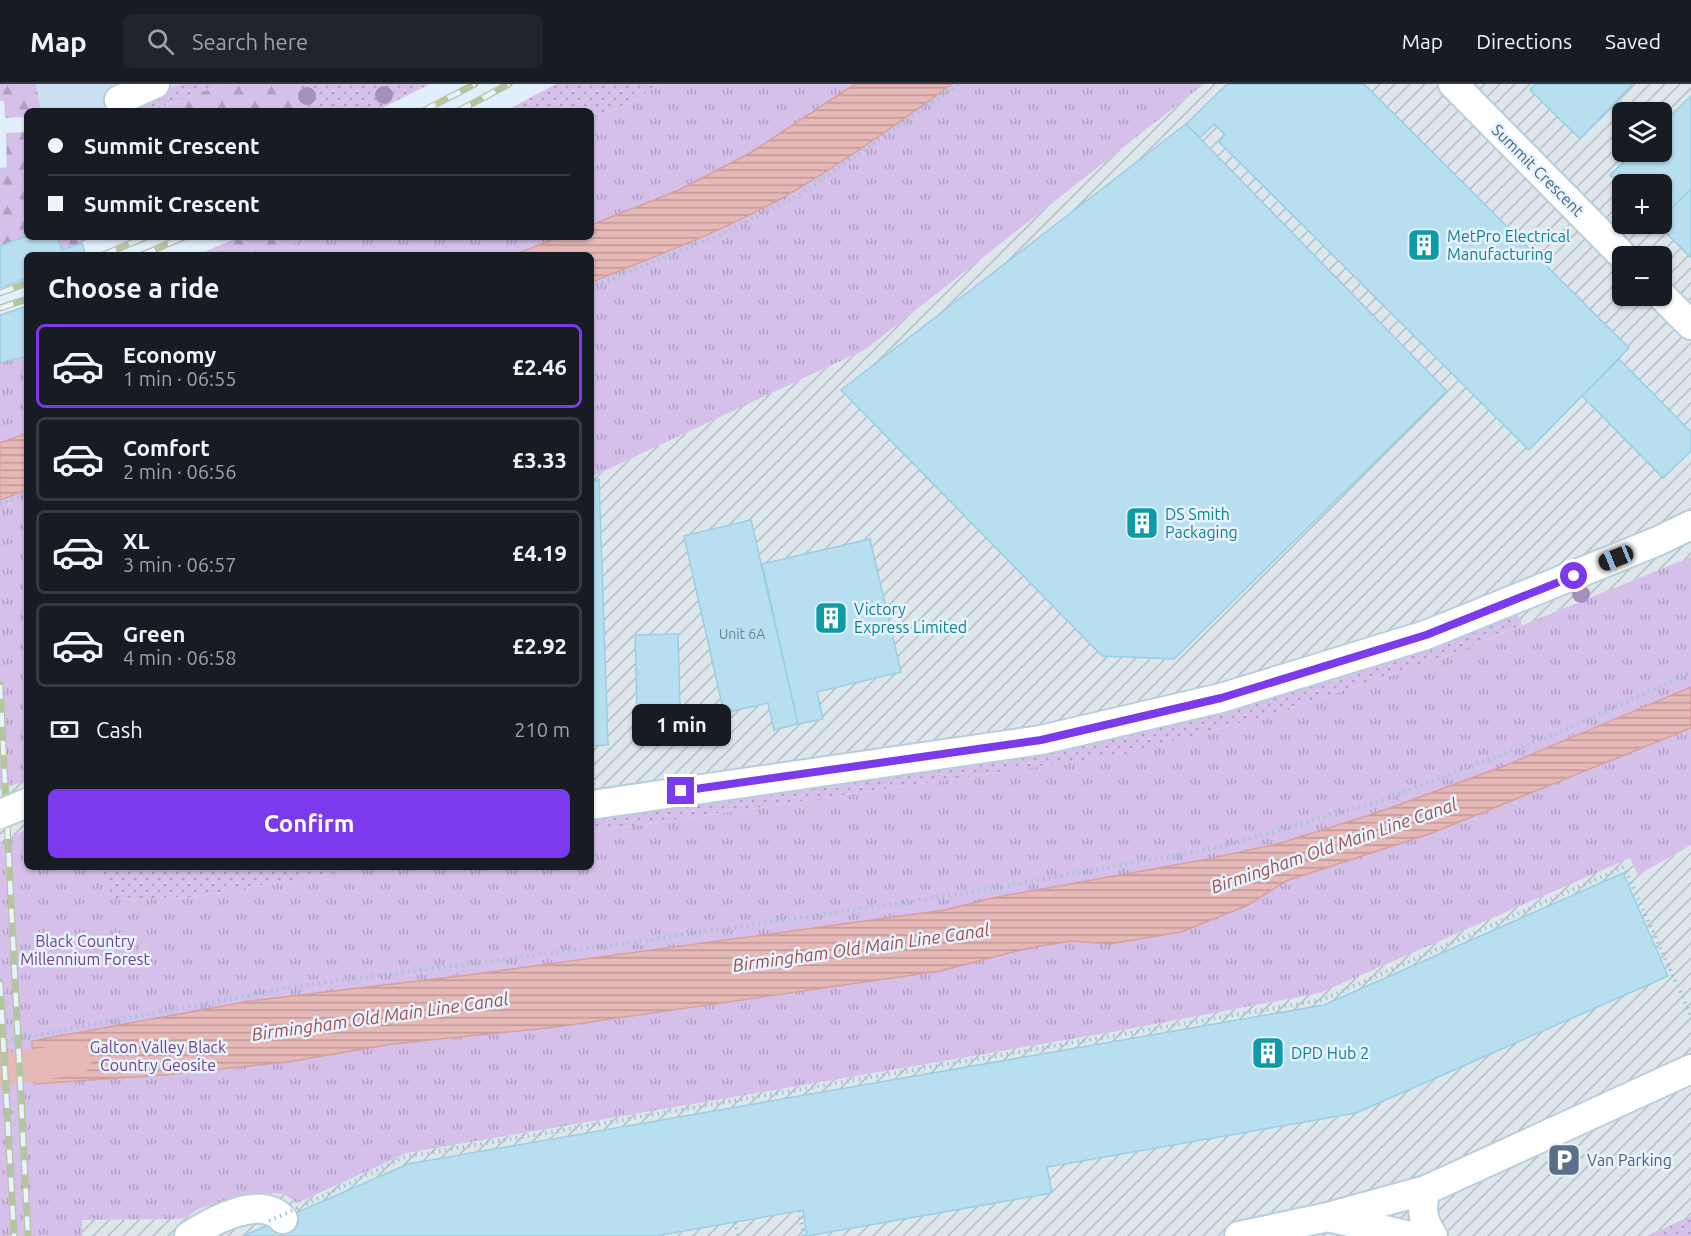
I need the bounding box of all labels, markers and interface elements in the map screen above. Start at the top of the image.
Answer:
search box [123,14,543,68]
icon: search [144,25,177,58]
text: Map [30,26,87,57]
text: Search here [192,29,308,54]
text: Map [1402,29,1443,53]
text: Directions [1476,29,1572,53]
text: Saved [1605,29,1661,53]
map controls [1612,102,1672,306]
button: layers [1612,102,1672,162]
street label: Summit Crescent [1488,120,1588,220]
text: Summit Crescent [84,133,260,158]
button: + [1612,174,1672,234]
text: Summit Crescent [84,191,260,216]
building icon: MetPro Electrical Manufacturing [1406,227,1442,263]
place label: MetPro Electrical Manufacturing [1447,227,1570,263]
button: − [1612,246,1672,306]
text: Choose a ride [48,273,220,303]
icon: car [51,339,105,393]
text: Economy [123,342,216,367]
text: £2.46 [512,354,567,379]
text: 1 min · 06:55 [123,367,237,390]
icon: car [51,432,105,486]
text: Comfort [123,435,210,460]
text: £3.33 [512,447,567,472]
text: 2 min · 06:56 [123,460,237,483]
building icon: DS Smith Packaging [1124,505,1160,541]
place label: DS Smith Packaging [1165,505,1238,541]
icon: car [51,525,105,579]
text: XL [123,528,150,553]
text: £4.19 [512,540,567,565]
car [1596,543,1636,573]
text: 3 min · 06:57 [123,553,237,576]
route start [1560,562,1587,589]
building icon: Victory Express Limited [813,600,849,636]
place label: Victory Express Limited [854,600,967,636]
icon: car [51,618,105,672]
text: Green [123,621,185,646]
house number: Unit 6A [719,626,765,642]
text: £2.92 [512,633,567,658]
text: 4 min · 06:58 [123,646,237,669]
callout: 1 min [632,704,730,746]
icon: cash [48,713,81,746]
text: 1 min [656,713,707,736]
text: Cash [96,717,143,742]
text: 210 m [514,718,570,741]
route end [667,777,694,804]
button: Confirm [48,789,570,858]
water label: Birmingham Old Main Line Canal [1208,793,1459,897]
water label: Birmingham Old Main Line Canal [731,919,991,975]
park label: Black Country Millennium Forest [20,932,151,968]
water label: Birmingham Old Main Line Canal [250,988,510,1044]
building icon: DPD Hub 2 [1250,1035,1286,1071]
park label: Galton Valley Black Country Geosite [90,1038,226,1074]
place label: DPD Hub 2 [1291,1044,1369,1062]
parking icon: Van Parking [1546,1142,1582,1178]
place label: Van Parking [1587,1151,1672,1169]

